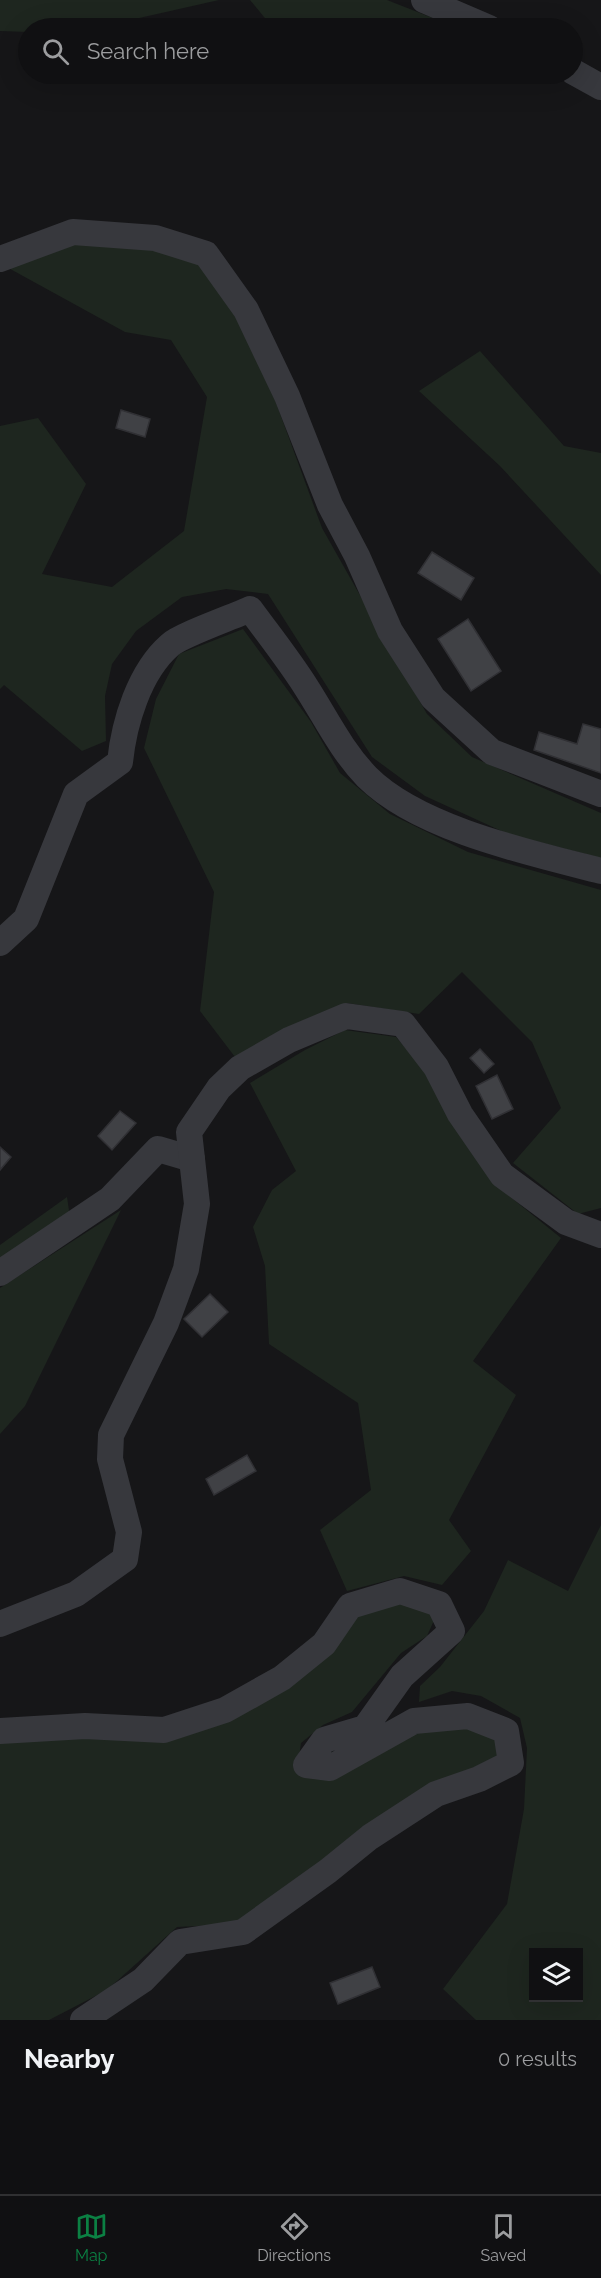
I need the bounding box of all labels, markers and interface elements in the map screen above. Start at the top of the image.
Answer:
search box [18,18,583,84]
icon: search [39,35,72,68]
text: Search here [87,38,209,64]
map controls [529,1948,583,2002]
button: layers [529,1948,583,2002]
text: Nearby [24,2044,114,2074]
text: 0 results [498,2047,577,2071]
tab: Map [75,2210,108,2265]
tab: Directions [257,2210,331,2265]
tab: Saved [480,2210,526,2265]

